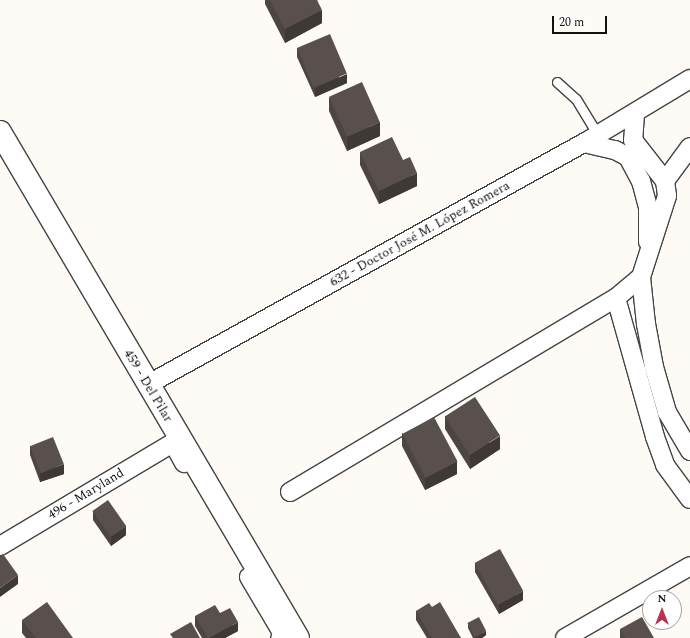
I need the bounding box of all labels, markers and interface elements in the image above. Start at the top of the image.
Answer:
scale bar [554,8,609,34]
text: 20 m [559,13,584,32]
street label: 632 - Doctor José M. López Romera [327,178,513,290]
street label: 459 - Del Pilar [120,347,176,425]
street label: 496 - Maryland [45,465,127,523]
north arrow [642,590,682,630]
text: N [658,590,666,607]

